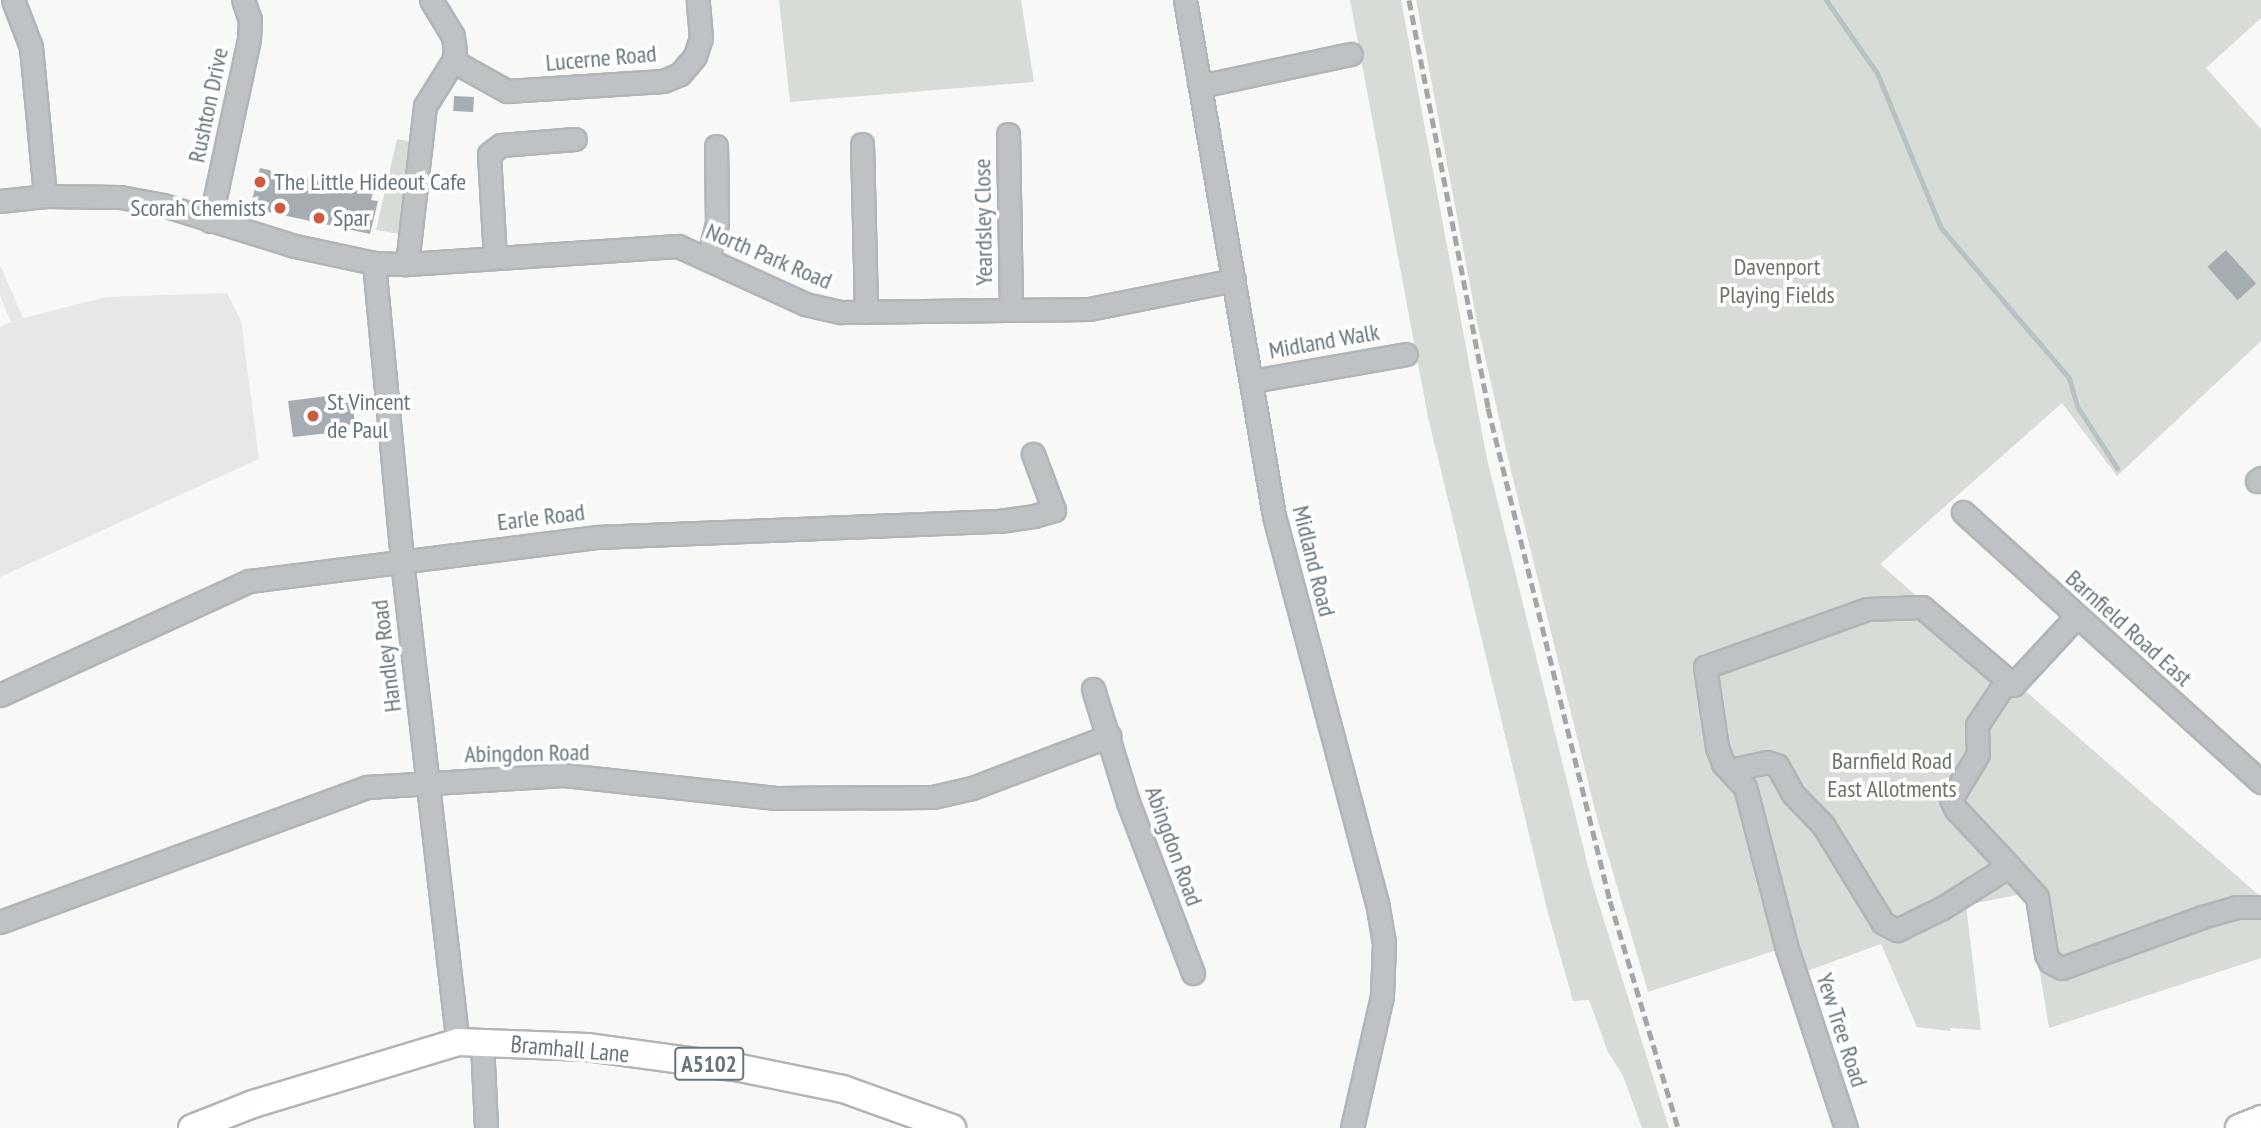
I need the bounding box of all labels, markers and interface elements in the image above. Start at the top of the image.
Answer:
street label: Lucerne Road [544,39,658,77]
street label: Rushton Drive [182,45,234,165]
street label: Yeardsley Close [967,158,999,286]
place label: The Little Hideout Cafe [274,168,466,196]
marker: The Little Hideout Cafe [252,174,268,190]
place label: Scorah Chemists [130,194,266,222]
marker: Scorah Chemists [272,200,288,216]
place label: Spar [333,204,370,232]
marker: Spar [311,210,327,226]
street label: North Park Road [702,216,836,296]
park label: Davenport Playing Fields [1719,253,1835,309]
street label: Midland Walk [1266,317,1382,365]
place label: St Vincent de Paul [327,388,411,444]
marker: St Vincent de Paul [305,408,321,424]
street label: Earle Road [496,497,586,537]
street label: Midland Road [1286,503,1342,619]
street label: Barnfield Road East [2060,564,2198,692]
street label: Handley Road [365,598,407,714]
street label: Abingdon Road [464,738,590,768]
park label: Barnfield Road East Allotments [1827,747,1957,803]
street label: Abingdon Road [1139,782,1209,910]
street label: Yew Tree Road [1810,969,1874,1091]
street label: Bramhall Lane [509,1029,631,1069]
road number: A5102 [674,1044,744,1084]

